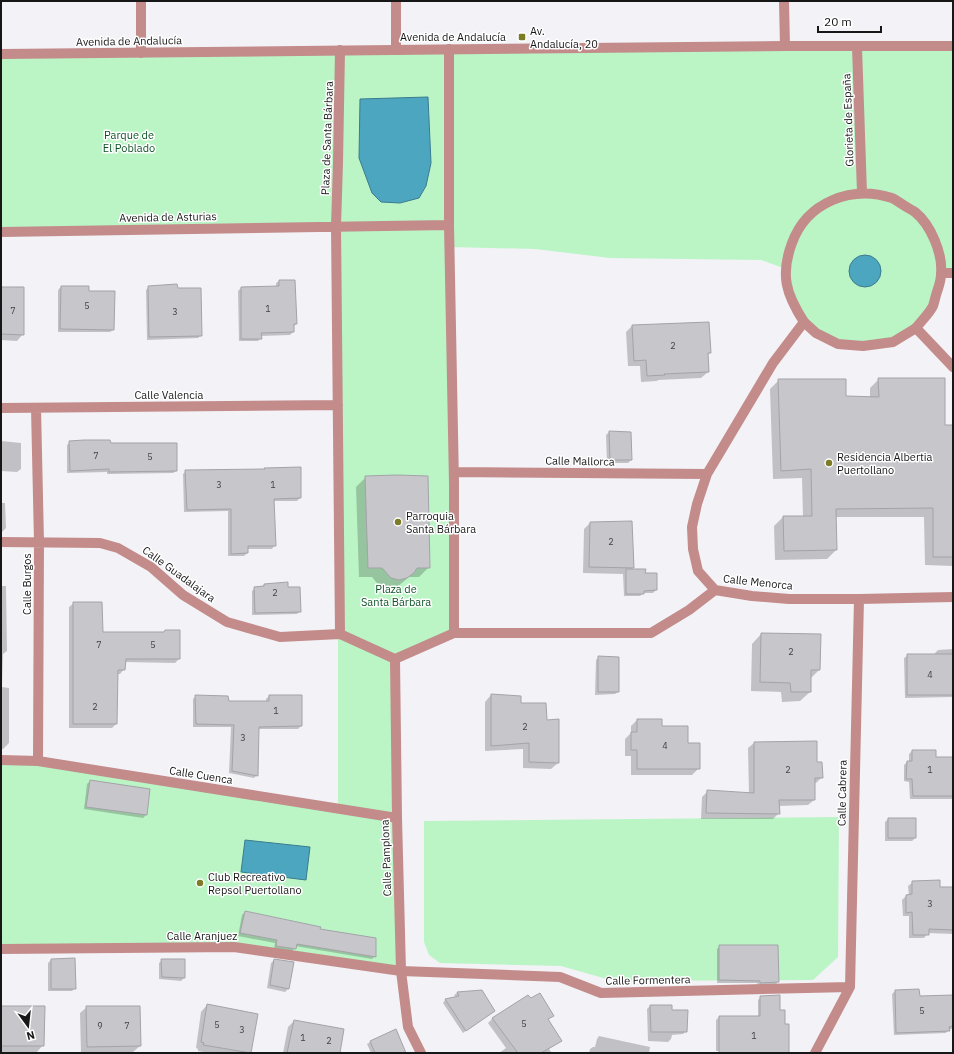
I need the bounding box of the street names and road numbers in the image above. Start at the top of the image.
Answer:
street label: Avenida de Andalucía [400,30,506,44]
street label: Avenida de Andalucía [76,33,182,49]
street label: Glorieta de España [839,73,857,167]
street label: Plaza de Santa Bárbara [318,81,336,195]
street label: Avenida de Asturias [119,209,217,225]
street label: Calle Valencia [135,388,204,402]
street label: Calle Mallorca [545,453,615,469]
street label: Calle Guadalajara [140,543,218,605]
street label: Calle Burgos [20,553,34,615]
street label: Calle Menorca [722,571,794,593]
street label: Calle Cabrera [834,760,850,826]
street label: Calle Cuenca [168,763,234,787]
street label: Calle Pamplona [378,819,394,897]
street label: Calle Aranjuez [167,929,237,943]
street label: Calle Formentera [605,972,691,988]

